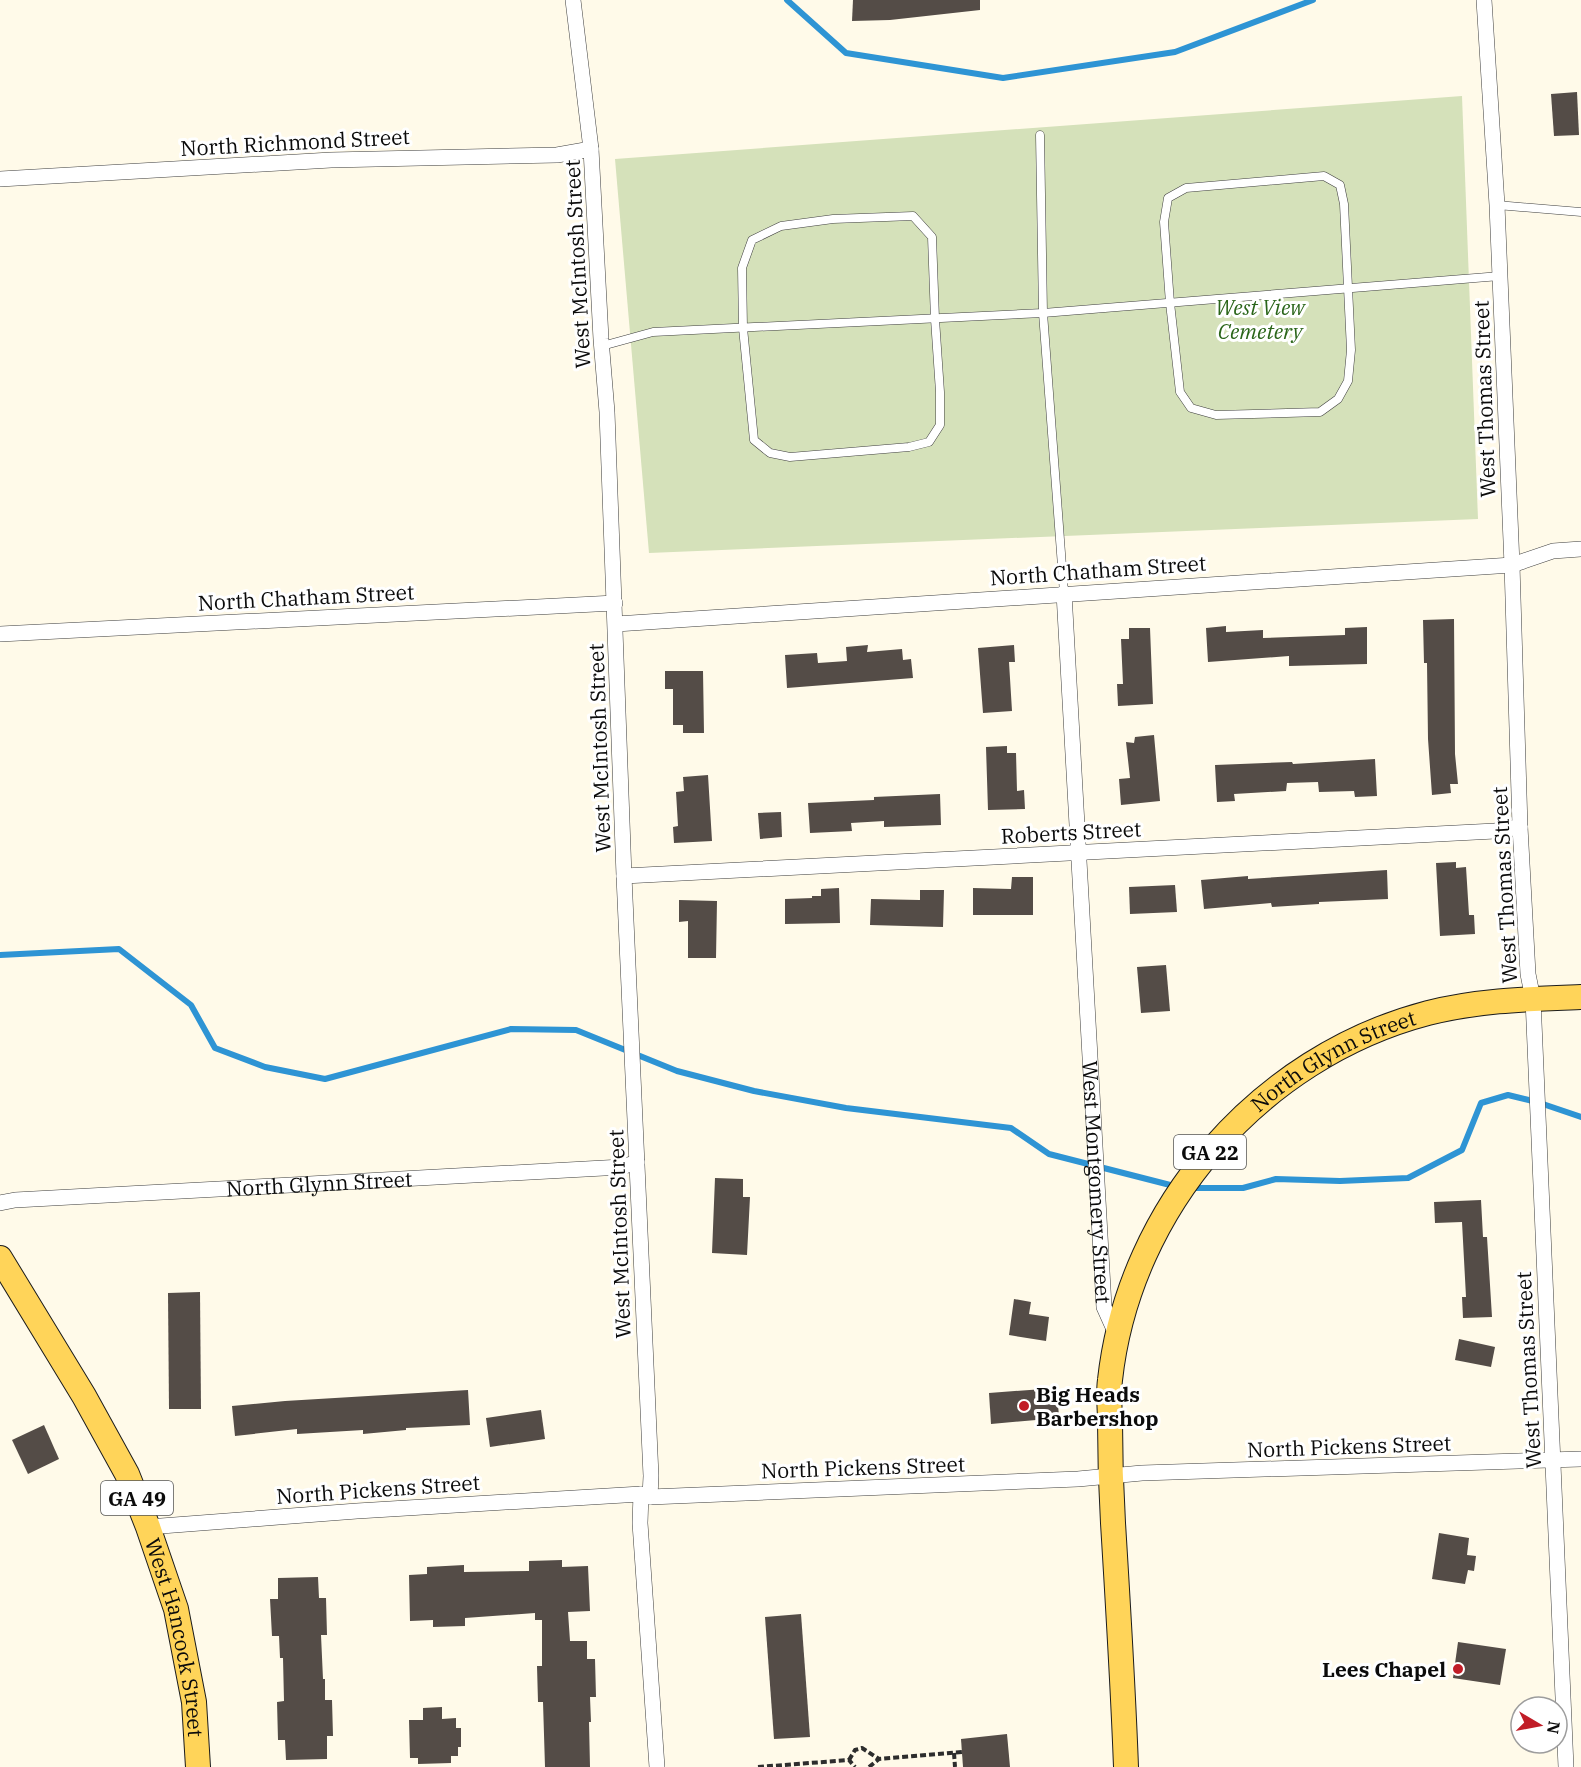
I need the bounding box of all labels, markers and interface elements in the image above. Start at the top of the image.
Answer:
street label: North Richmond Street [180,122,410,162]
street label: West McIntosh Street [558,159,596,369]
park label: West View Cemetery [1215,293,1306,345]
street label: West Thomas Street [1467,300,1501,498]
street label: North Chatham Street [989,548,1207,592]
street label: North Chatham Street [197,577,415,617]
street label: West McIntosh Street [581,643,617,853]
street label: West Thomas Street [1485,786,1523,984]
street label: Roberts Street [1000,814,1142,850]
street label: North Glynn Street [1245,1003,1419,1118]
street label: West Montgomery Street [1076,1060,1118,1304]
street label: West McIntosh Street [601,1129,637,1339]
road number: GA 22 [1174,1135,1246,1169]
street label: North Glynn Street [225,1164,413,1202]
street label: West Thomas Street [1509,1271,1547,1469]
place label: Big Heads Barbershop [1036,1380,1158,1432]
marker: Big Heads Barbershop [1017,1399,1031,1413]
street label: North Pickens Street [1246,1428,1452,1464]
street label: North Pickens Street [760,1449,966,1485]
street label: North Pickens Street [275,1468,481,1510]
road number: GA 49 [101,1481,173,1515]
street label: West Hancock Street [139,1534,210,1738]
place label: Lees Chapel [1322,1655,1446,1683]
marker: Lees Chapel [1451,1662,1465,1676]
north arrow [1509,1695,1569,1755]
text: N [1543,1720,1565,1736]

